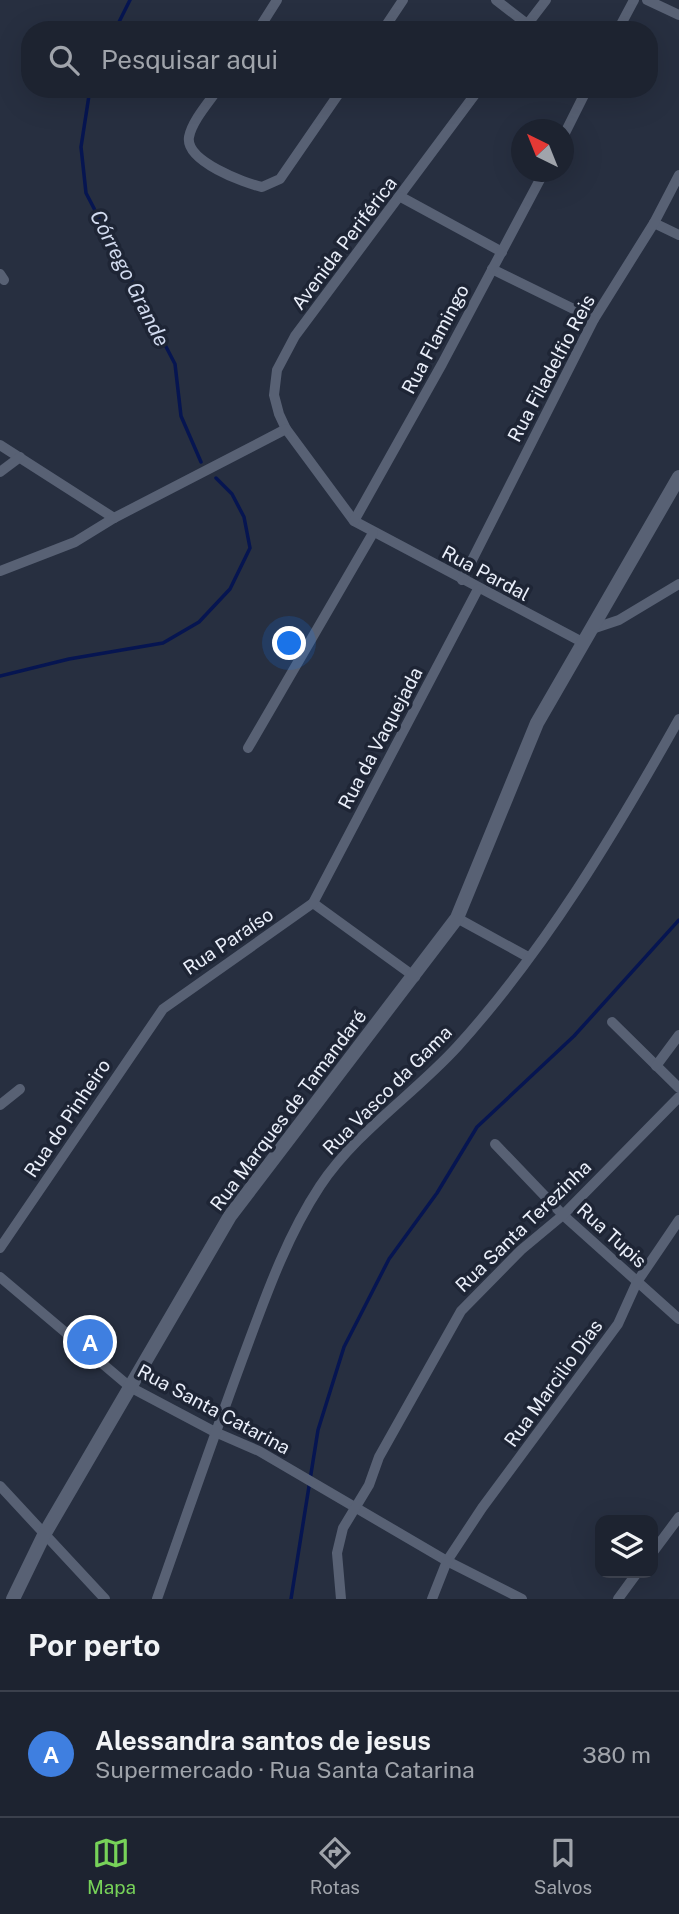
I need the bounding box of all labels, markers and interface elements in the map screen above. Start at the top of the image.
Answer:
search box [21,21,658,98]
icon: search [45,41,83,79]
text: Pesquisar aqui [101,44,278,75]
north arrow [511,119,574,182]
street label: Avenida Periférica [287,172,401,314]
water label: Córrego Grande [85,206,175,350]
street label: Rua Flamingo [397,281,473,397]
street label: Rua Filadelfio Reis [503,291,599,445]
street label: Rua Pardal [438,541,534,605]
your location [272,626,306,660]
street label: Rua da Vaquejada [333,663,427,813]
street label: Rua Paraíso [179,903,277,979]
street label: Rua Marques de Tamandaré [205,1005,371,1215]
street label: Rua Vasco da Gama [318,1021,456,1159]
street label: Rua do Pinheiro [19,1055,115,1181]
street label: Rua Santa Terezinha [451,1156,595,1296]
street label: Rua Tupis [573,1198,651,1272]
street label: Rua Marcilio Dias [499,1315,607,1451]
pin: A [67,1316,113,1368]
street label: Rua Santa Catarina [134,1359,294,1459]
map controls [595,1515,658,1578]
button: layers [595,1515,658,1578]
text: Por perto [28,1627,160,1663]
text: Alessandra santos de jesus [95,1725,431,1756]
text: A [43,1741,59,1768]
text: 380 m [582,1741,651,1768]
text: Supermercado · Rua Santa Catarina [95,1756,475,1783]
tab: Mapa [87,1834,136,1898]
tab: Rotas [310,1834,360,1898]
tab: Salvos [534,1834,592,1898]

